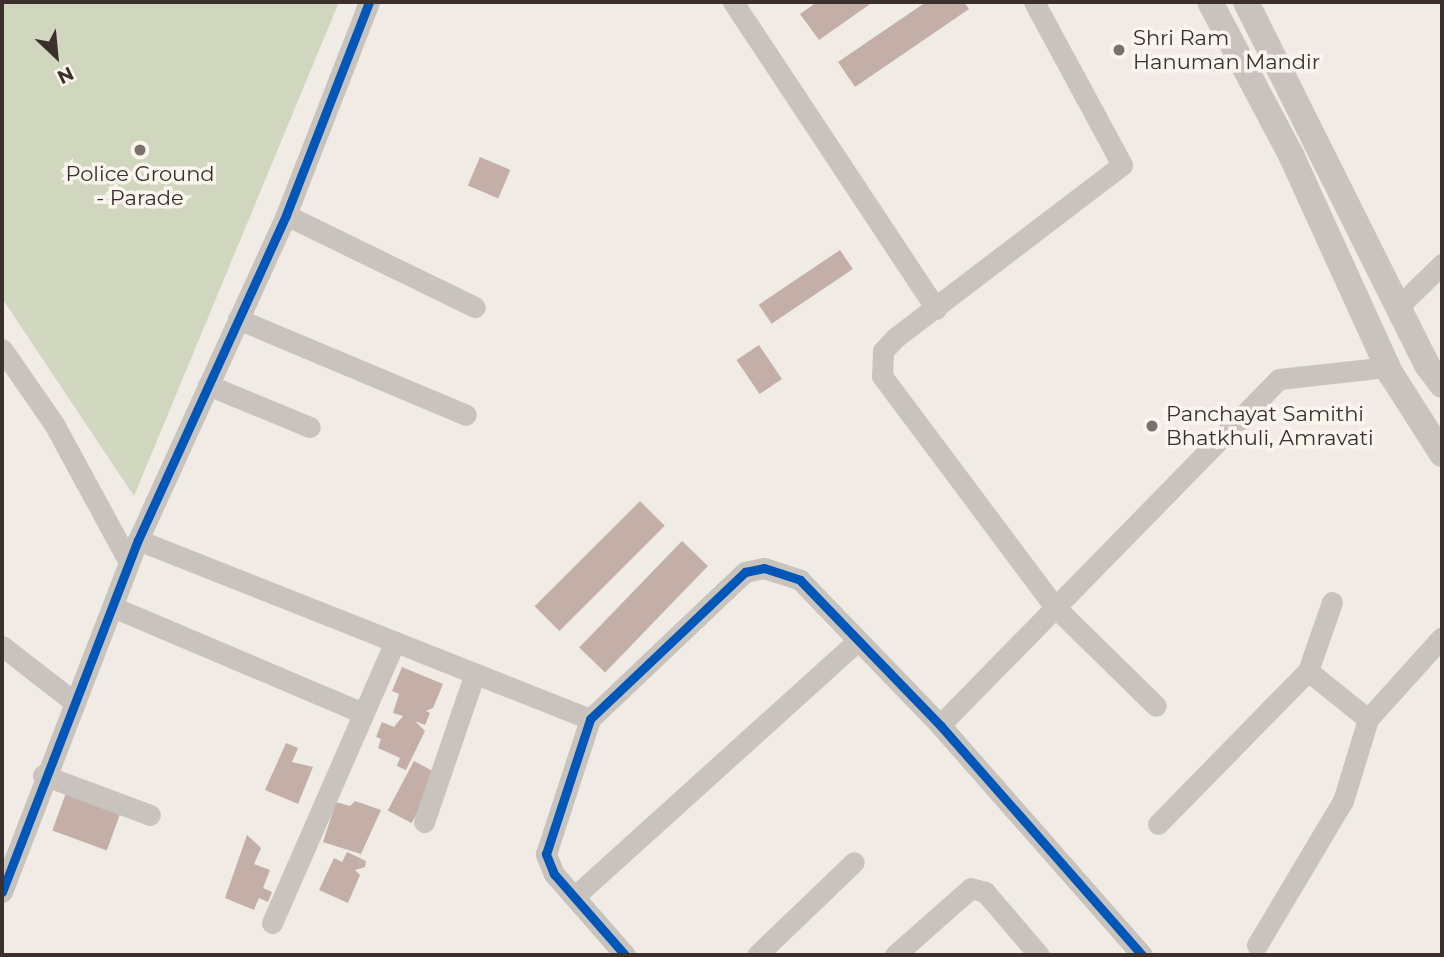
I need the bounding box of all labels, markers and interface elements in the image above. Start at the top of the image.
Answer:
north arrow [21,21,91,91]
place label: Shri Ram Hanuman Mandir [1133,25,1320,75]
marker: Shri Ram Hanuman Mandir [1111,42,1127,58]
text: N [53,62,77,89]
marker: Police Ground - Parade [132,142,148,158]
place label: Police Ground - Parade [65,161,215,211]
place label: Panchayat Samithi Bhatkhuli, Amravati [1166,401,1374,451]
marker: Panchayat Samithi Bhatkhuli, Amravati [1144,418,1160,434]

